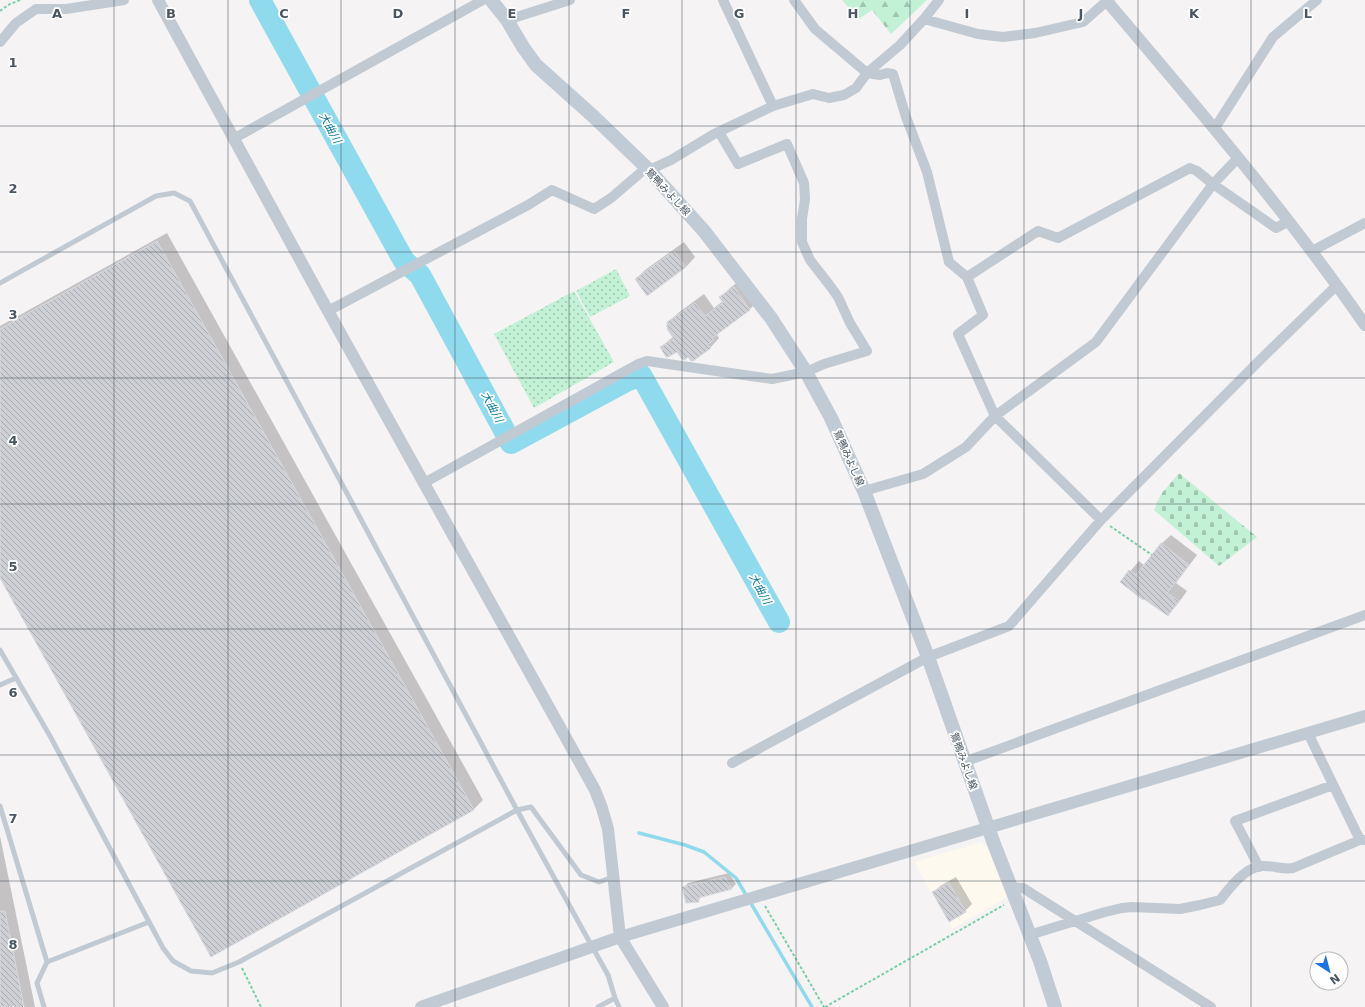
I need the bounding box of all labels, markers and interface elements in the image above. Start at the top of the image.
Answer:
text: A [52,6,62,21]
text: B [166,6,176,21]
text: C [279,6,289,21]
text: D [393,6,404,21]
text: E [508,6,516,21]
text: F [622,6,630,21]
text: G [734,6,744,21]
text: H [848,6,858,21]
text: I [965,6,969,21]
text: J [1078,6,1083,21]
text: K [1189,6,1200,21]
text: L [1304,6,1312,21]
text: 1 [8,55,18,70]
water label: 大曲川 [316,110,344,146]
street label: 鴛鴨みよし線 [644,166,692,218]
text: 2 [8,181,18,196]
text: 3 [8,307,18,322]
water label: 大曲川 [479,389,506,426]
street label: 鴛鴨みよし線 [832,428,866,488]
text: 4 [8,433,18,448]
text: 5 [8,559,18,574]
water label: 大曲川 [746,571,774,607]
text: 6 [8,685,18,700]
street label: 鴛鴨みよし線 [949,731,979,791]
text: 7 [8,811,18,826]
text: 8 [8,937,18,952]
north arrow [1309,951,1349,991]
text: N [1327,971,1342,987]

